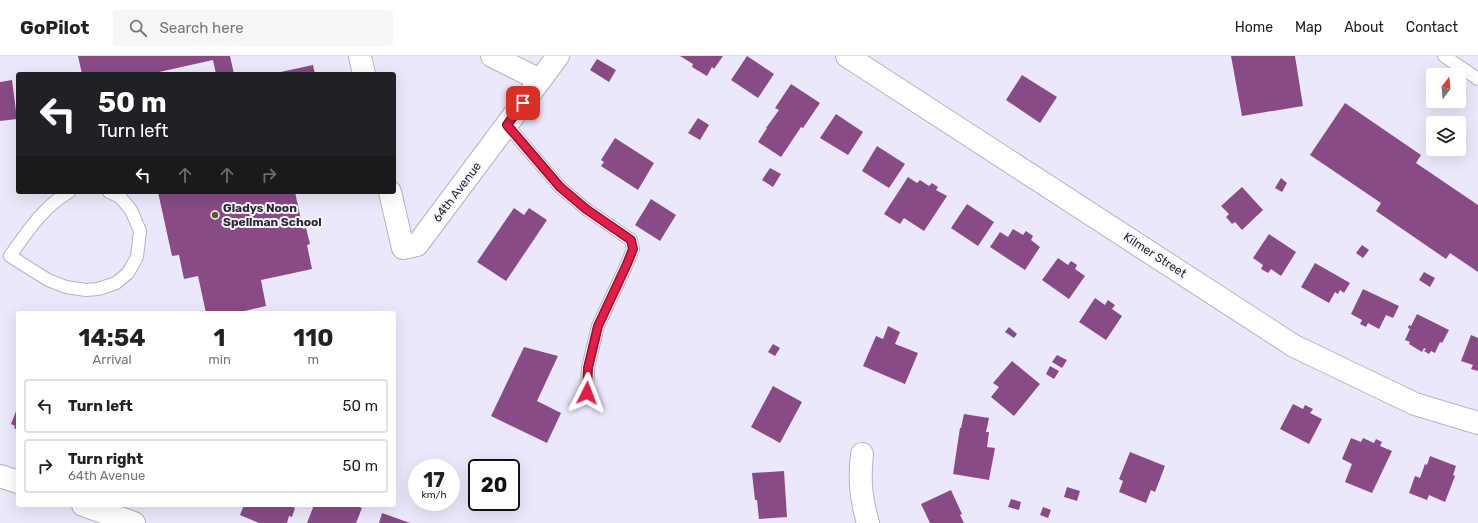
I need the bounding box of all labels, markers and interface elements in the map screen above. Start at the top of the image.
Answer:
search box [113,10,393,46]
text: GoPilot [20,16,89,39]
icon: search [127,17,149,39]
text: Search here [159,19,244,37]
text: Home [1235,19,1273,36]
text: Map [1295,19,1322,36]
text: About [1344,19,1384,36]
text: Contact [1406,19,1458,36]
north arrow [1426,68,1466,108]
map controls [1426,68,1466,156]
text: 50 m [98,86,167,119]
pin [506,86,540,120]
icon: left [32,88,84,140]
icon: arrive [512,92,534,114]
button: layers [1426,116,1466,156]
text: Turn left [98,120,168,142]
street label: 64th Avenue [430,159,484,225]
icon: left [132,164,154,186]
icon: ahead [174,164,196,186]
icon: ahead [216,164,238,186]
icon: right [258,164,280,186]
place label: Gladys Noon Spellman School [223,201,322,229]
marker: Gladys Noon Spellman School [210,210,220,220]
street label: Kilmer Street [1121,229,1189,281]
text: 14:54 [78,324,146,352]
text: 1 [214,324,225,352]
text: 110 [293,324,333,352]
text: Arrival [93,352,132,367]
text: min [208,352,231,367]
text: m [308,352,319,367]
position arrow [566,372,608,414]
icon: left [34,395,56,417]
text: Turn left [68,397,133,415]
text: 50 m [343,397,378,415]
text: Turn right [68,450,143,468]
icon: right [34,455,56,477]
text: 50 m [343,457,378,475]
speed limit sign: 20 [468,459,520,511]
text: 64th Avenue [68,468,145,483]
text: 17 [423,468,445,492]
text: km/h [422,489,446,501]

